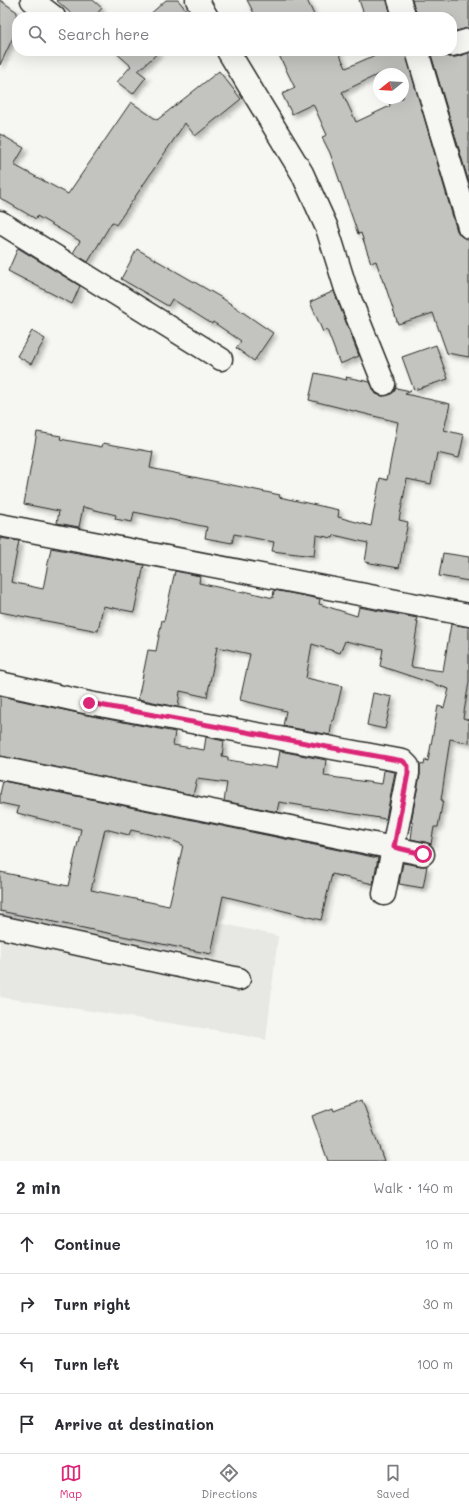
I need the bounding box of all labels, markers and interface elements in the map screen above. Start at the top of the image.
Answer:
search box [12,12,457,56]
icon: search [26,23,48,45]
text: Search here [58,24,149,44]
north arrow [373,68,409,104]
route end [80,694,98,712]
route start [414,845,432,863]
text: 2 min [16,1176,61,1198]
text: Walk · 140 m [373,1179,453,1196]
icon: ahead [16,1233,38,1255]
text: Continue [54,1234,121,1254]
text: 10 m [425,1235,453,1252]
icon: right [16,1293,38,1315]
text: Turn right [54,1294,131,1314]
text: 30 m [423,1295,453,1312]
icon: left [16,1353,38,1375]
text: Turn left [54,1354,119,1374]
text: 100 m [417,1355,453,1372]
icon: arrive [16,1413,38,1435]
text: Arrive at destination [54,1414,214,1434]
tab: Map [60,1462,82,1501]
tab: Directions [201,1462,257,1501]
tab: Saved [377,1462,409,1501]

